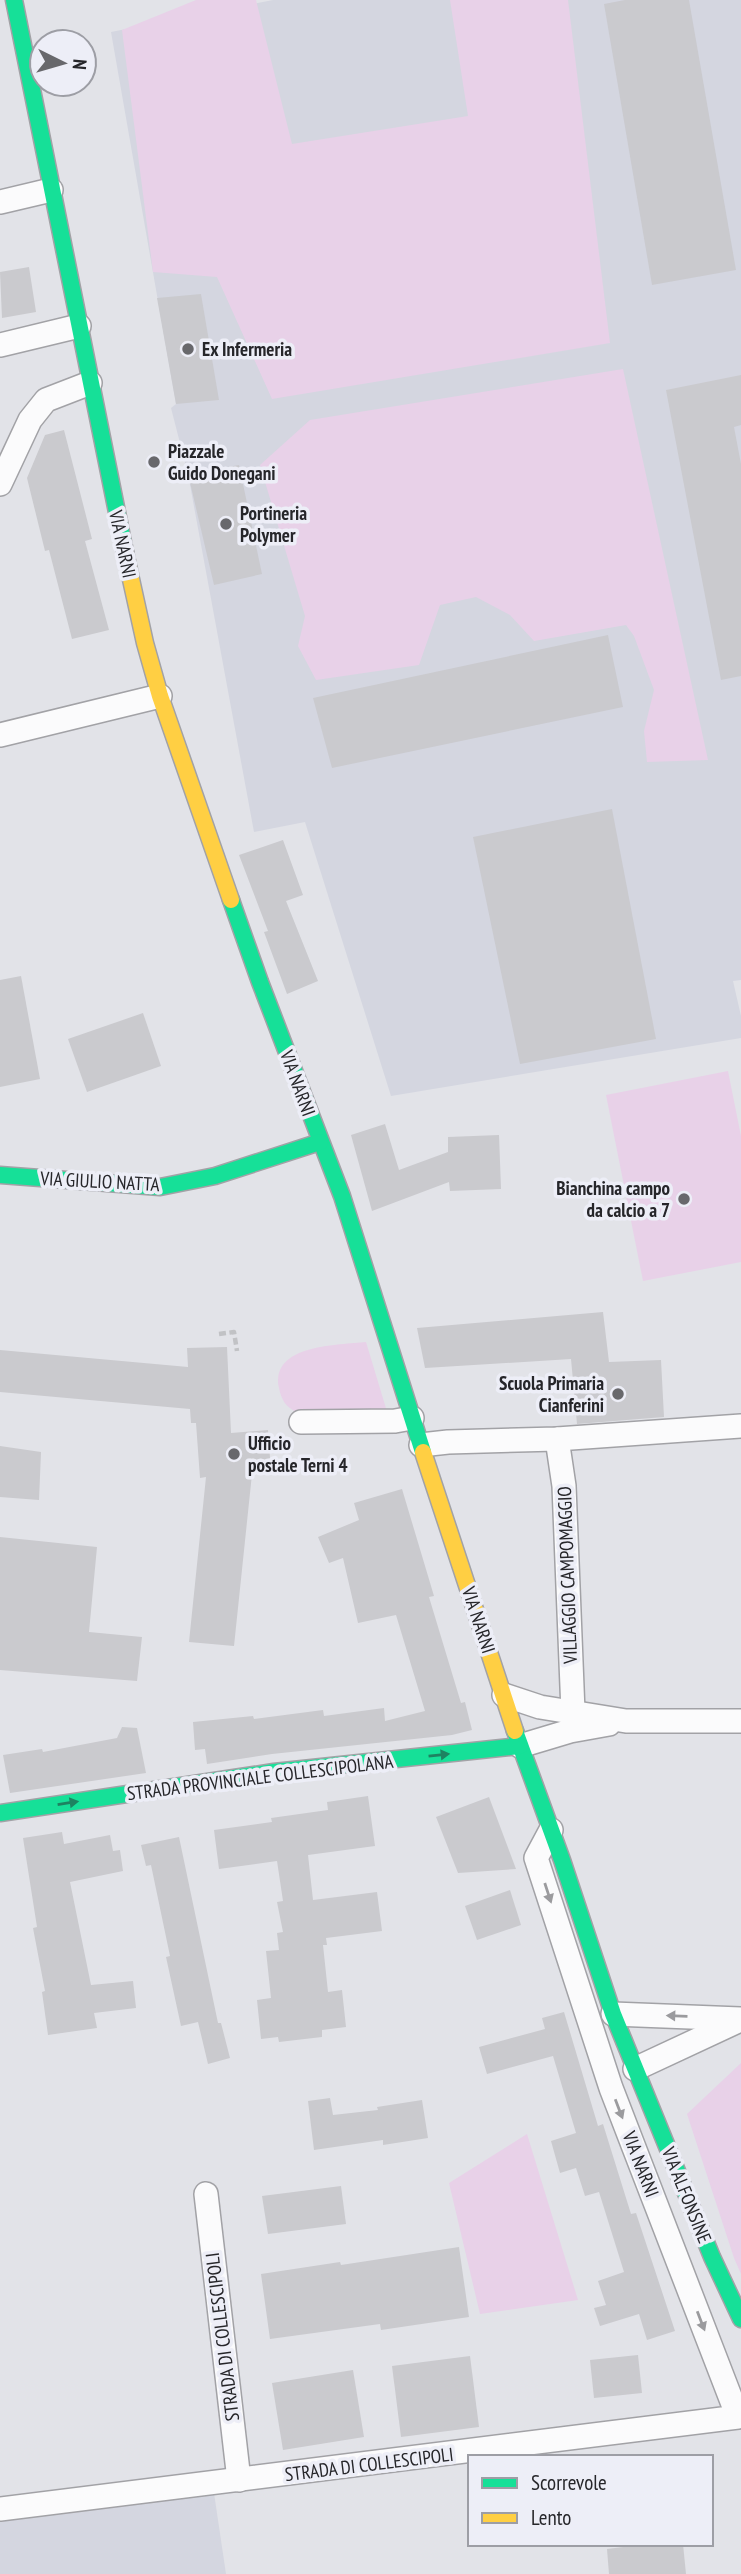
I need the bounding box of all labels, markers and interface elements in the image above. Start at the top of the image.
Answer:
north arrow [28,28,98,98]
text: N [68,58,92,71]
place label: Ex Infermeria [202,337,292,361]
marker: Ex Infermeria [180,341,196,357]
place label: Piazzale Guido Donegani [168,439,275,485]
marker: Piazzale Guido Donegani [146,454,162,470]
place label: Portineria Polymer [240,501,307,547]
street label: VIA NARNI [104,507,142,580]
marker: Portineria Polymer [218,516,234,532]
street label: VIA NARNI [275,1046,321,1119]
street label: VIA GIULIO NATTA [39,1166,160,1196]
place label: Bianchina campo da calcio a 7 [556,1176,670,1222]
marker: Bianchina campo da calcio a 7 [676,1191,692,1207]
place label: Scuola Primaria Cianferini [499,1371,604,1417]
marker: Scuola Primaria Cianferini [610,1386,626,1402]
place label: Ufficio postale Terni 4 [248,1431,348,1477]
marker: Ufficio postale Terni 4 [226,1446,242,1462]
street label: VILLAGGIO CAMPOMAGGIO [552,1486,582,1665]
street label: VIA NARNI [457,1583,501,1656]
street label: STRADA PROVINCIALE COLLESCIPOLANA [126,1749,394,1805]
one-way arrow [428,1749,450,1760]
one-way arrow [57,1797,79,1808]
one-way arrow [543,1883,553,1904]
one-way arrow [666,2011,688,2022]
one-way arrow [614,2098,625,2119]
street label: VIA NARNI [617,2127,664,2200]
street label: VIA ALFONSINE [657,2143,717,2247]
street label: STRADA DI COLLESCIPOLI [200,2251,244,2423]
one-way arrow [695,2311,706,2332]
street label: STRADA DI COLLESCIPOLI [283,2442,455,2486]
legend [468,2455,713,2546]
text: Scorrevole [531,2469,607,2496]
text: Lento [531,2504,571,2531]

